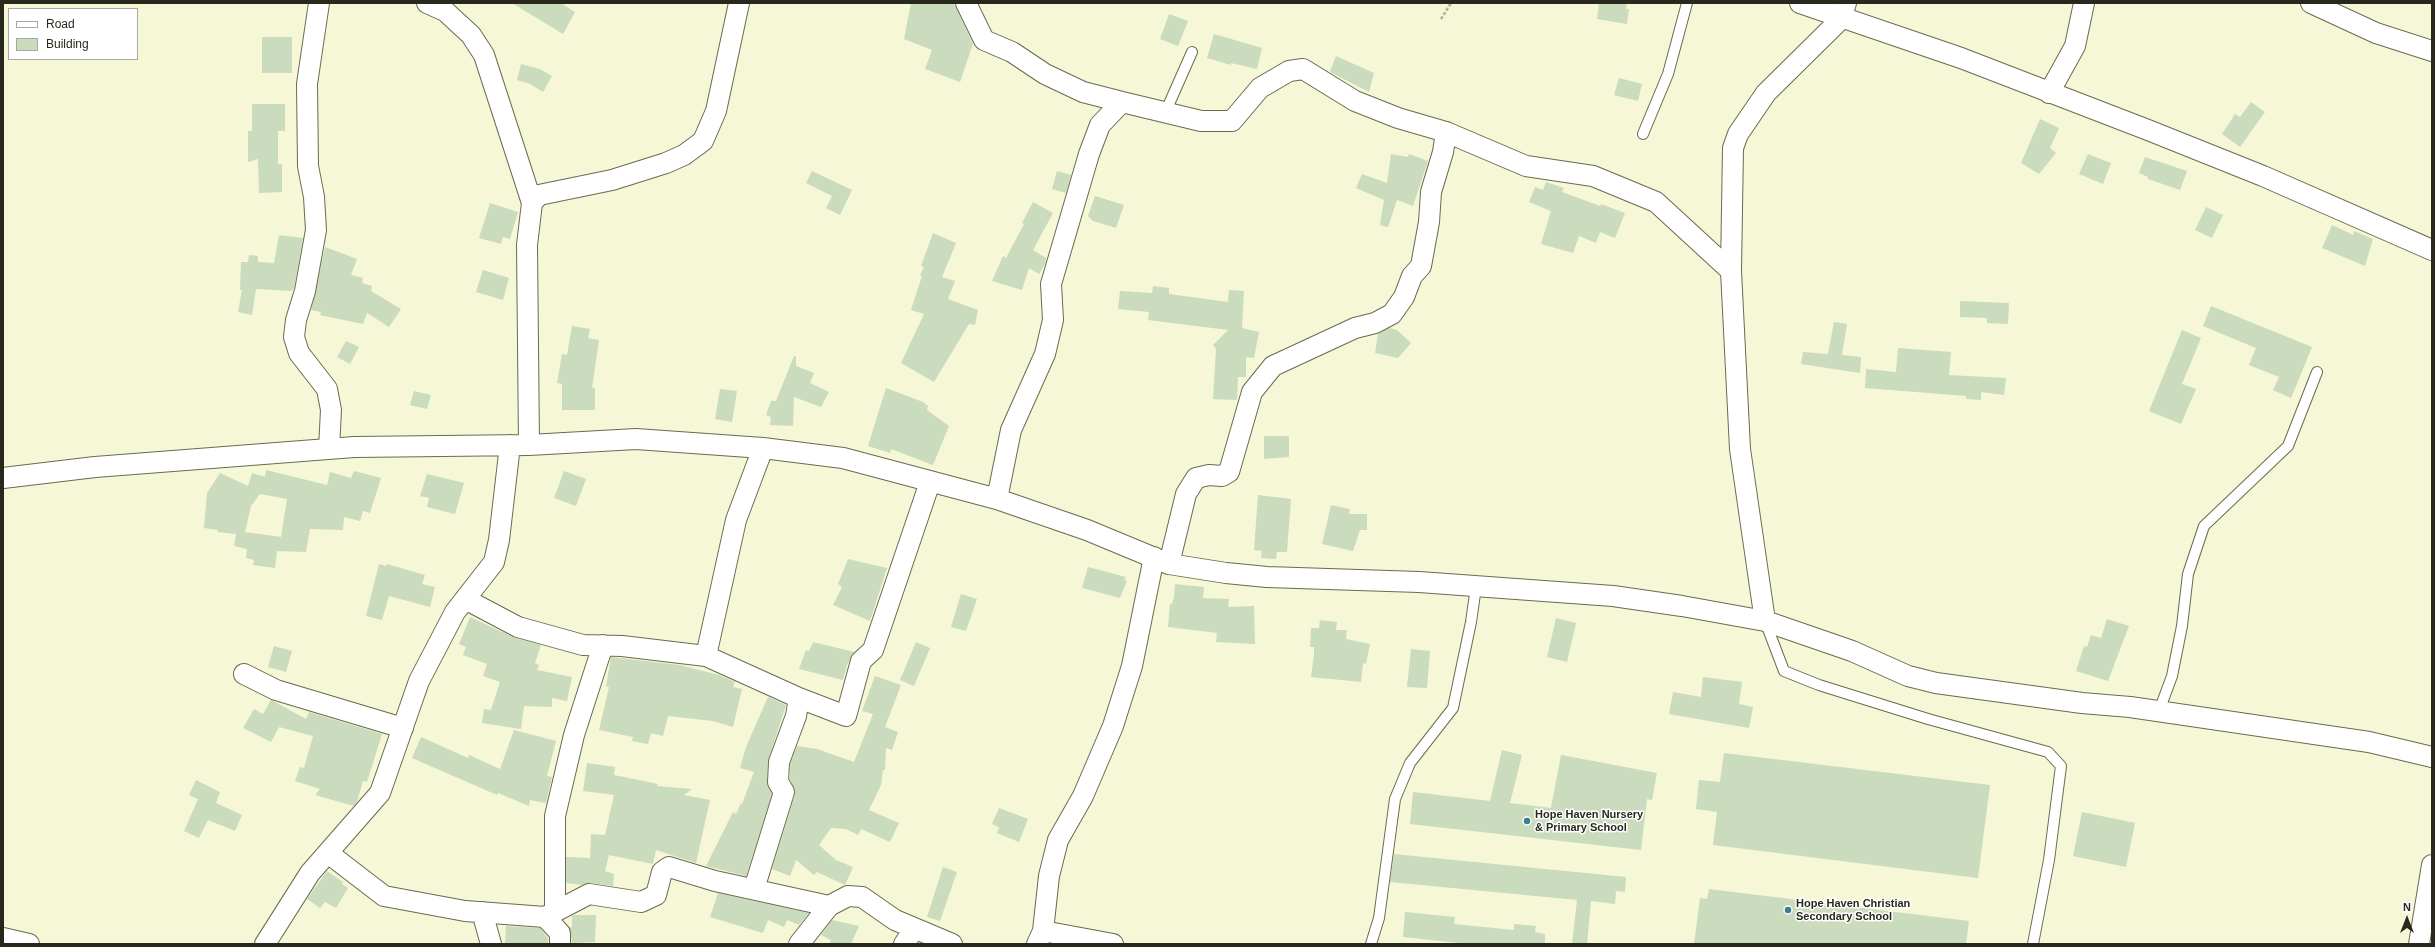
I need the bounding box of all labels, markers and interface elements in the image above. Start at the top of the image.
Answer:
legend [8,8,138,60]
text: Road [46,17,75,31]
text: Building [46,37,89,51]
place label: Hope Haven Nursery & Primary School [1535,808,1643,834]
marker: Hope Haven Nursery & Primary School [1522,816,1532,826]
place label: Hope Haven Christian Secondary School [1796,897,1910,923]
north arrow [2387,899,2427,939]
text: N [2403,901,2411,913]
marker: Hope Haven Christian Secondary School [1783,905,1793,915]

